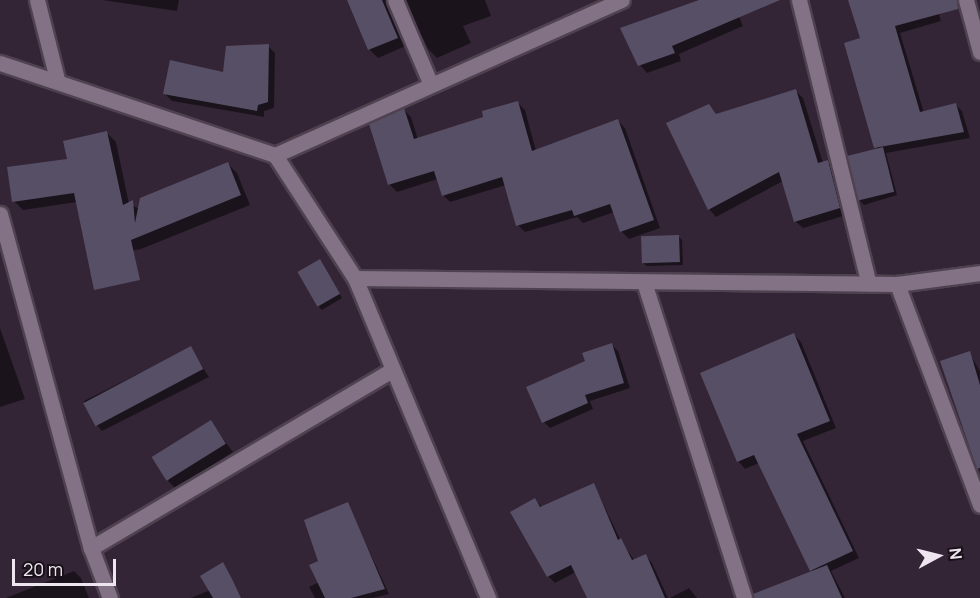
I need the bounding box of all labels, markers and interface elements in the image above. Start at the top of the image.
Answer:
north arrow [908,526,968,586]
scale bar [15,547,118,585]
text: N [944,547,967,561]
text: 20 m [23,557,63,581]

